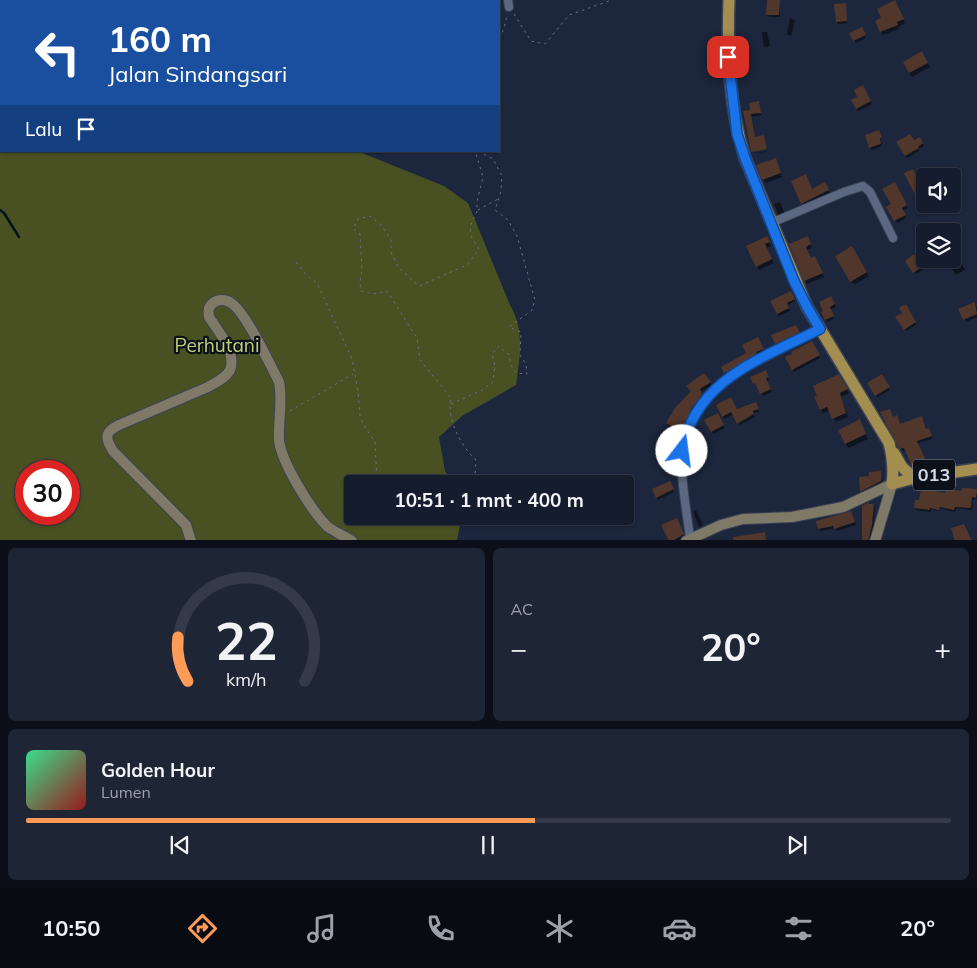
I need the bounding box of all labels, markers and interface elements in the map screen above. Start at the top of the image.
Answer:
text: 160 m [108,17,212,61]
icon: left [25,20,90,85]
pin [707,36,749,78]
icon: arrive [714,43,742,71]
text: Jalan Sindangsari [108,60,287,88]
icon: arrive [72,115,100,143]
text: Lalu [25,117,62,141]
map controls [916,168,961,268]
button: sound [916,168,961,213]
button: layers [916,223,961,268]
park label: Perhutani [175,333,259,357]
position arrow [655,424,707,476]
speed limit sign: 30 [15,460,80,525]
road number: 013 [913,460,955,490]
text: 10:51 · 1 mnt · 400 m [394,488,584,512]
text: AC [511,599,533,619]
text: 22 [215,608,277,673]
text: 20° [701,623,761,671]
text: − [511,631,527,666]
text: + [934,631,951,666]
text: km/h [226,668,266,690]
text: Golden Hour [101,758,215,782]
text: Lumen [101,782,151,802]
icon: previous [166,831,194,859]
icon: pause [474,831,502,859]
icon: next [783,831,811,859]
icon: directions [185,911,220,946]
icon: music [304,911,339,946]
icon: phone [423,911,458,946]
icon: climate [542,911,577,946]
icon: car [662,911,697,946]
icon: filters [781,911,816,946]
text: 10:50 [42,914,100,942]
text: 20° [900,914,935,942]

